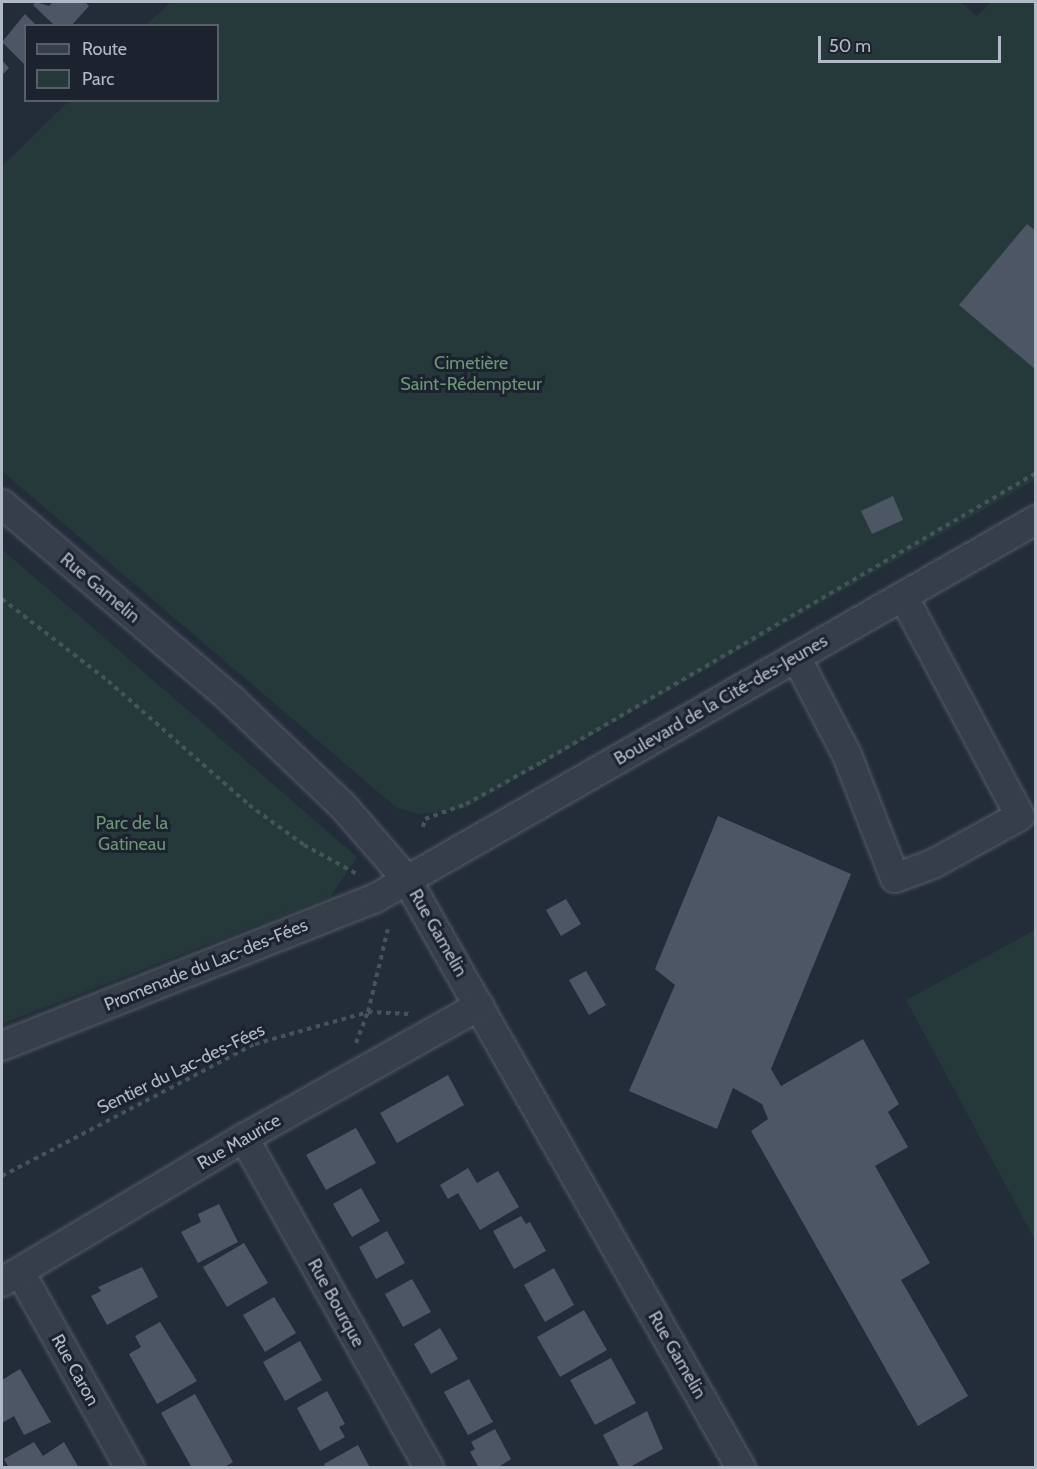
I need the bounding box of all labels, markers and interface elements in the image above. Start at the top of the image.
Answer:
legend [24,24,219,102]
scale bar [821,24,1004,62]
text: 50 m [829,35,871,57]
text: Route [82,38,127,60]
text: Parc [82,68,114,90]
park label: Cimetière Saint-Rédempteur [400,353,542,395]
street label: Rue Gamelin [56,548,144,628]
street label: Boulevard de la Cité-des-Jeunes [610,630,832,770]
park label: Parc de la Gatineau [96,813,168,856]
street label: Rue Gamelin [404,886,472,980]
street label: Promenade du Lac-des-Fées [101,914,311,1016]
street label: Sentier du Lac-des-Fées [94,1019,268,1119]
street label: Rue Maurice [193,1109,285,1175]
street label: Rue Bourque [303,1255,369,1351]
street label: Rue Gamelin [643,1308,711,1402]
street label: Rue Caron [47,1330,103,1410]

